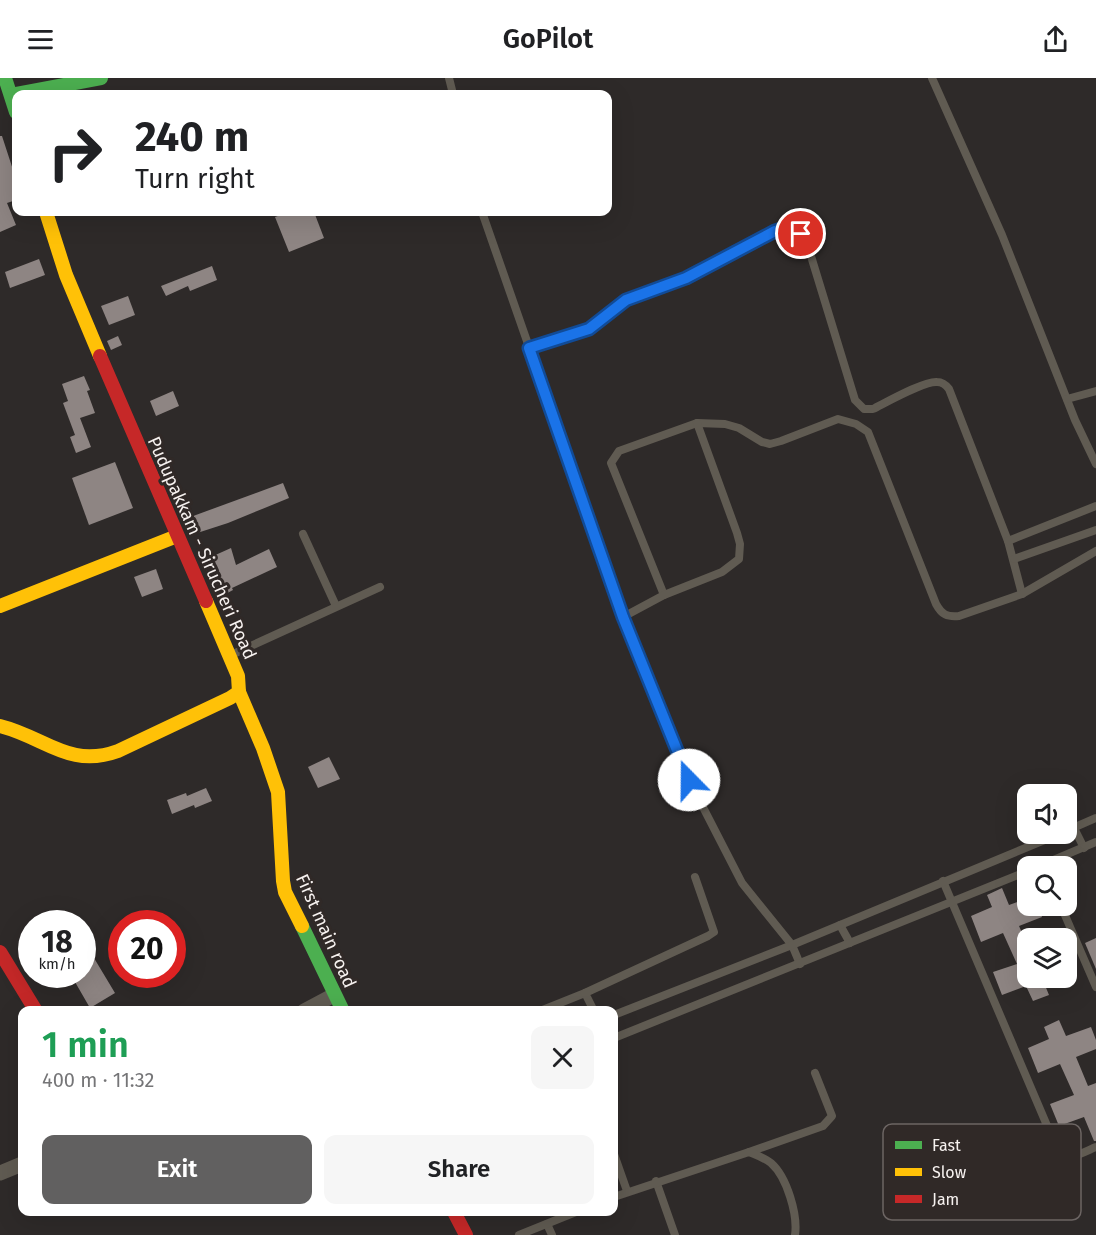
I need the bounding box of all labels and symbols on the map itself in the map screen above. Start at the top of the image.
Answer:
pin [775,208,826,259]
street label: Pudupakkam - Sirucheri Road [143,433,261,663]
position arrow [657,748,721,812]
street label: First main road [291,871,361,991]
speed limit sign: 20 [108,910,186,988]
legend [883,1124,1081,1220]
text: Fast [932,1136,961,1155]
text: Slow [932,1163,967,1182]
text: Jam [932,1190,959,1209]

